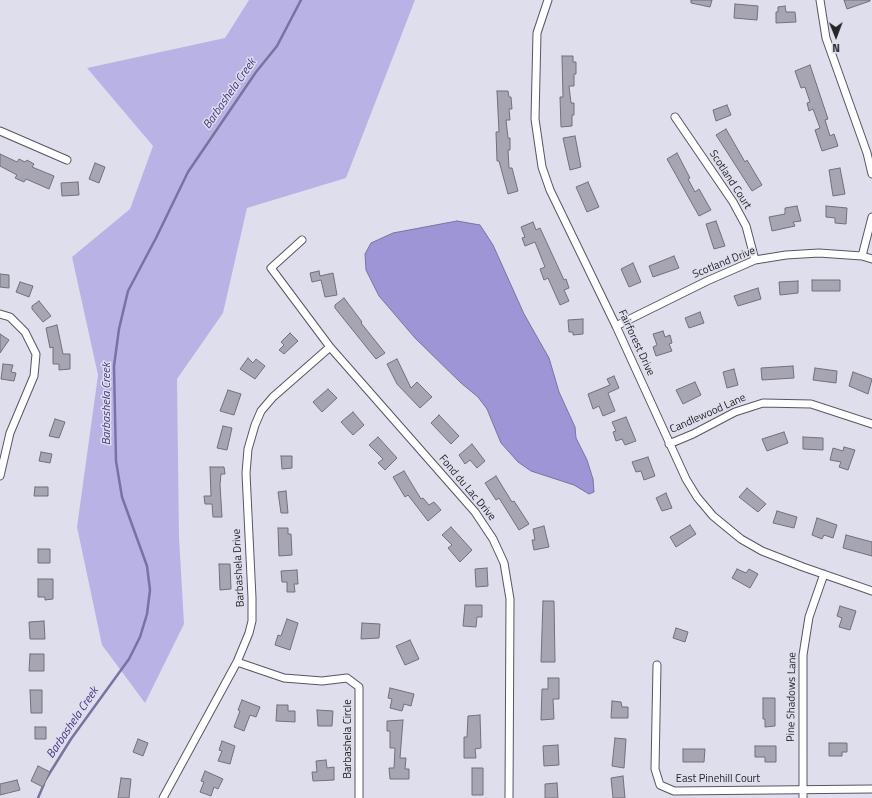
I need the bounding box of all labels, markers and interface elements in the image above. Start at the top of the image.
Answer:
north arrow [816,16,856,56]
text: N [832,40,840,56]
water label: Barbashela Creek [200,56,260,132]
street label: Scotland Court [706,148,754,212]
street label: Scotland Drive [691,244,757,282]
street label: Fairforest Drive [615,308,657,378]
water label: Barbashela Creek [100,363,114,445]
street label: Candlewood Lane [668,391,748,437]
street label: Fond du Lac Drive [436,452,498,524]
street label: Barbashela Drive [230,528,248,608]
street label: Pine Shadows Lane [785,652,799,742]
water label: Barbashela Creek [44,685,102,761]
street label: Barbashela Circle [341,699,355,779]
street label: East Pinehill Court [676,772,760,786]

